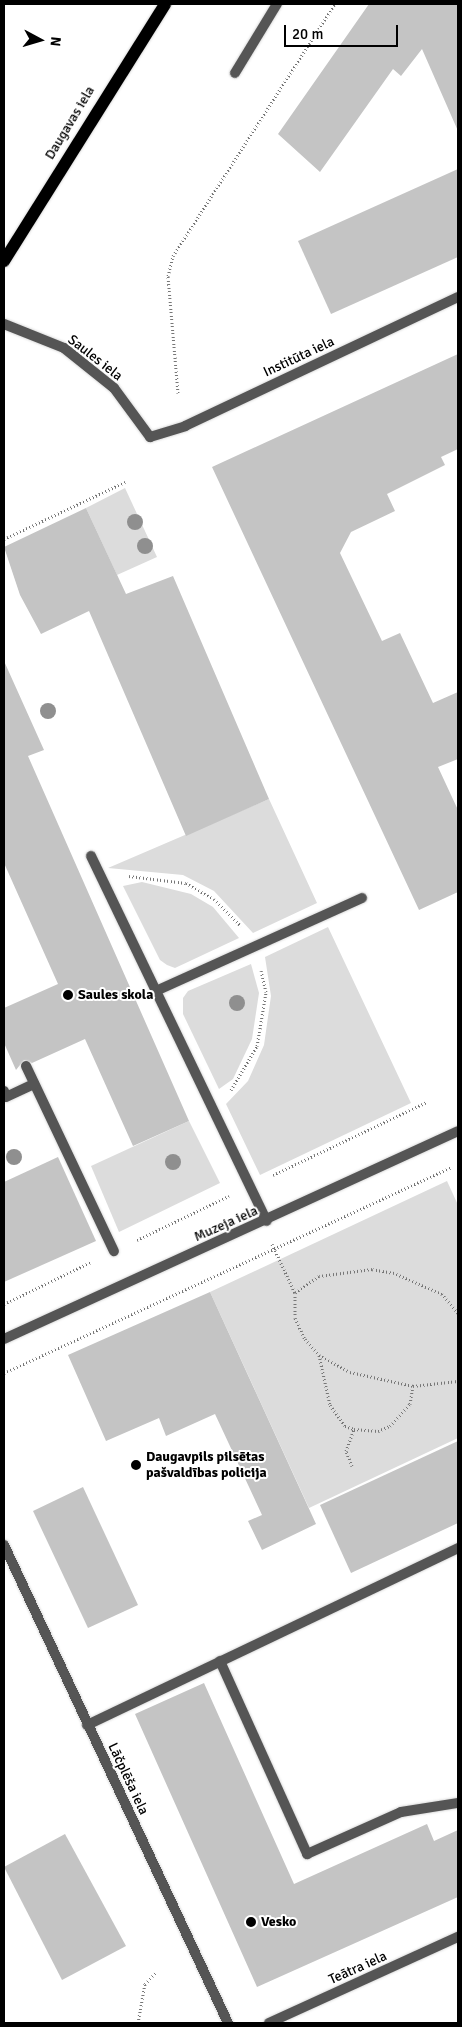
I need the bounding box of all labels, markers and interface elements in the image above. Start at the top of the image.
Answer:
north arrow [15,15,65,65]
scale bar [287,15,401,47]
text: 20 m [292,25,323,43]
text: N [46,36,64,47]
street label: Daugavas iela [42,83,98,163]
street label: Saules iela [64,331,126,385]
street label: Institūta iela [261,333,337,381]
place label: Saules skola [78,987,153,1003]
marker: Saules skola [62,989,74,1001]
street label: Muzeja iela [191,1202,261,1246]
place label: Daugavpils pilsētas pašvaldības policija [146,1449,267,1481]
marker: Daugavpils pilsētas pašvaldības policija [130,1459,142,1471]
street label: Lāčplēša iela [104,1740,152,1818]
place label: Vesko [261,1914,296,1930]
marker: Vesko [245,1916,257,1928]
street label: Teātra iela [326,1948,390,1988]

